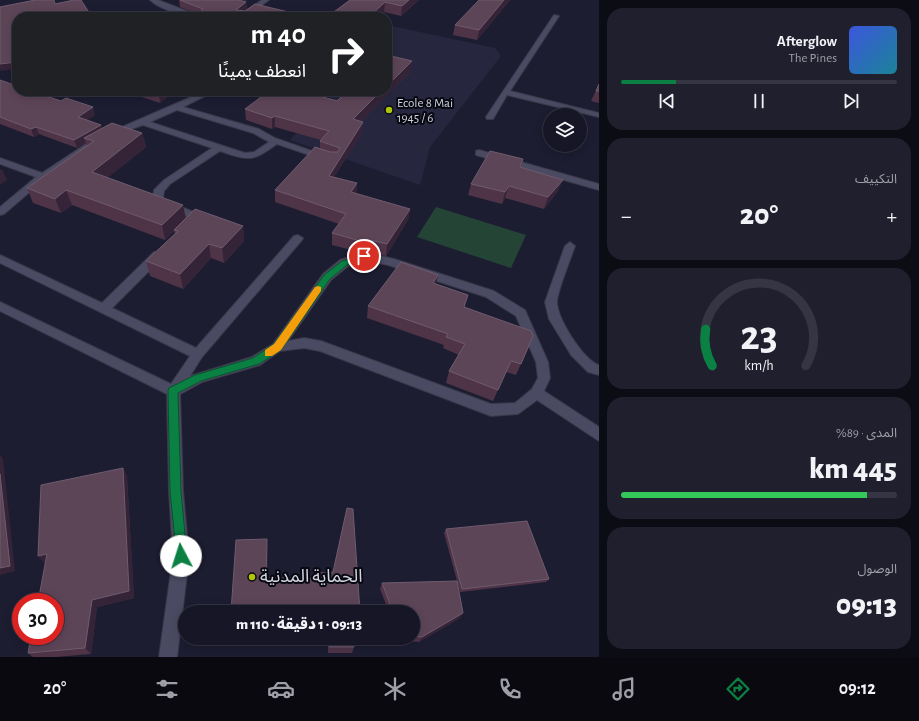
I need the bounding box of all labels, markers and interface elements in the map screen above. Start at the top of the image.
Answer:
text: 40 m [250,21,306,49]
icon: right [320,28,372,80]
text: Afterglow [777,34,837,49]
text: The Pines [788,52,837,65]
text: انعطف يمينًا [218,63,306,81]
icon: previous [656,90,678,112]
icon: pause [748,90,770,112]
icon: next [840,90,862,112]
place label: Ecole 8 Mai 1945 / 6 [397,97,453,125]
marker: Ecole 8 Mai 1945 / 6 [384,105,394,115]
map controls [543,108,587,152]
button: layers [543,108,587,152]
text: التكييف [855,173,897,186]
text: 20° [740,200,778,230]
text: − [621,205,632,227]
text: + [886,205,897,227]
pin [347,239,381,273]
icon: arrive [353,245,375,267]
text: 23 [740,316,778,357]
text: km/h [744,359,774,373]
text: المدى · 89% [836,427,897,440]
text: 445 km [809,454,897,484]
position arrow [160,535,202,577]
text: الوصول [857,563,897,576]
place label: الحماية المدنية [260,568,362,586]
marker: الحماية المدنية [247,572,257,582]
text: 09:13 [836,590,897,620]
speed limit sign: 30 [12,593,64,645]
text: 09:13 · 1 دقيقة · 110 m [236,617,362,632]
icon: filters [153,675,181,703]
icon: car [267,675,295,703]
icon: climate [381,675,409,703]
icon: phone [496,675,524,703]
icon: music [610,675,638,703]
icon: directions [724,675,752,703]
text: 20° [43,680,66,698]
text: 09:12 [839,680,876,698]

